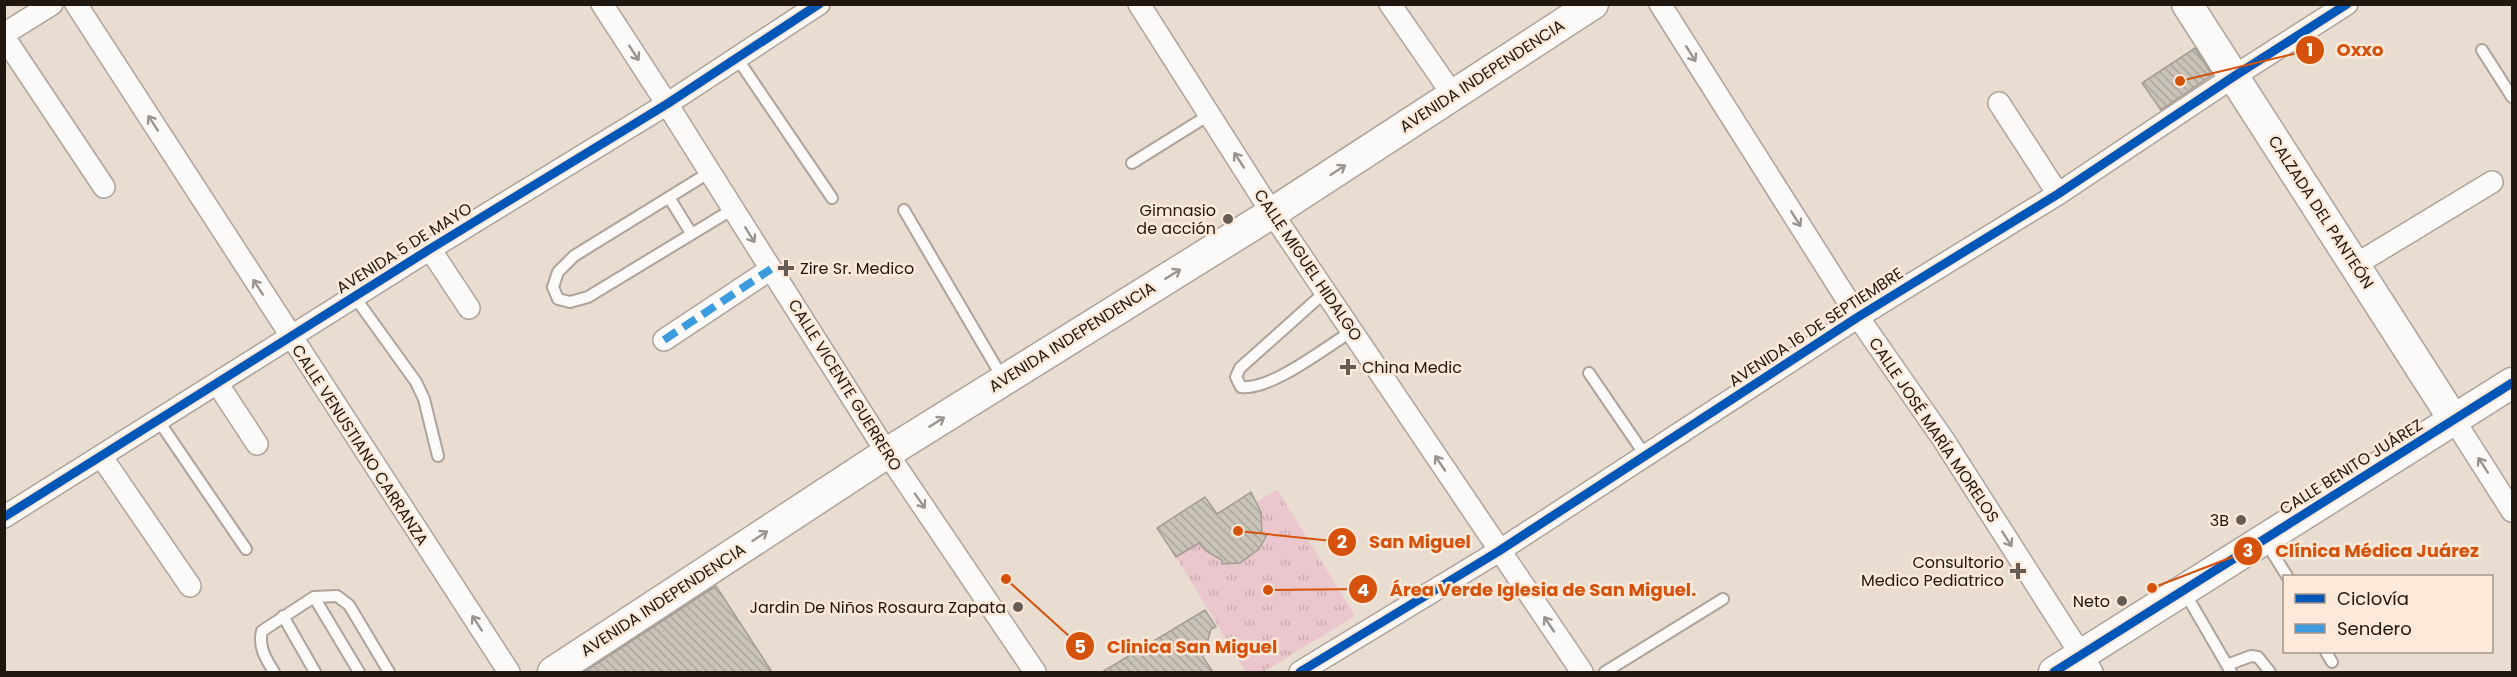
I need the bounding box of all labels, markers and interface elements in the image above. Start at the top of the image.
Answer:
street label: AVENIDA INDEPENDENCIA [1395,14,1569,138]
callout: Oxxo [2295,32,2396,68]
text: 1 [2307,37,2313,62]
text: Oxxo [2337,37,2383,62]
one-way arrow [628,45,640,61]
one-way arrow [1686,45,1698,62]
one-way arrow [146,115,158,132]
street label: CALZADA DEL PANTEÓN [2263,131,2379,293]
one-way arrow [1232,152,1244,169]
one-way arrow [1329,163,1346,175]
street label: CALLE MIGUEL HIDALGO [1248,184,1368,346]
street label: AVENIDA 5 DE MAYO [332,197,476,299]
place label: Gimnasio de acción [1136,199,1216,240]
one-way arrow [1790,210,1802,226]
marker: Gimnasio de acción [1221,212,1235,226]
one-way arrow [744,227,756,243]
place label: Zire Sr. Medico [800,257,914,280]
marker: Zire Sr. Medico [777,259,795,277]
street label: AVENIDA 16 DE SEPTIEMBRE [1724,262,1908,392]
one-way arrow [1164,268,1181,280]
street label: AVENIDA INDEPENDENCIA [984,276,1160,398]
one-way arrow [252,280,264,296]
street label: CALLE VICENTE GUERRERO [783,295,907,475]
street label: CALLE JOSÉ MARÍA MORELOS [1863,333,2005,527]
street label: CALLE VENUSTIANO CARRANZA [286,340,434,550]
place label: China Medic [1362,356,1462,379]
marker: China Medic [1339,358,1357,376]
street label: CALLE BENITO JUÁREZ [2275,414,2427,520]
one-way arrow [928,416,945,429]
one-way arrow [1434,455,1446,471]
one-way arrow [2477,458,2489,474]
one-way arrow [914,492,926,509]
place label: 3B [2210,509,2229,532]
marker: 3B [2234,513,2248,527]
callout: San Miguel [1327,524,1483,560]
text: 2 [1337,529,1347,554]
text: San Miguel [1369,529,1471,554]
one-way arrow [751,530,768,542]
one-way arrow [2001,530,2013,547]
callout: Clínica Médica Juárez [2233,533,2491,569]
street label: AVENIDA INDEPENDENCIA [576,538,750,662]
text: 3 [2243,538,2253,563]
text: Clínica Médica Juárez [2275,538,2479,563]
place label: Consultorio Medico Pediatrico [1861,551,2004,592]
marker: Consultorio Medico Pediatrico [2009,562,2027,580]
callout: Área Verde Iglesia de San Miguel. [1348,571,1708,607]
legend [2283,575,2493,653]
text: 4 [1357,577,1369,602]
text: Área Verde Iglesia de San Miguel. [1390,577,1696,602]
text: Ciclovía [2337,586,2409,611]
place label: Neto [2073,590,2110,613]
marker: Neto [2115,594,2129,608]
place label: Jardin De Niños Rosaura Zapata [750,596,1006,619]
marker: Jardin De Niños Rosaura Zapata [1011,600,1025,614]
one-way arrow [471,616,483,632]
one-way arrow [1543,616,1555,633]
text: Sendero [2337,616,2412,641]
callout: Clinica San Miguel [1065,628,1289,664]
text: 5 [1074,634,1086,659]
text: Clinica San Miguel [1107,634,1277,659]

